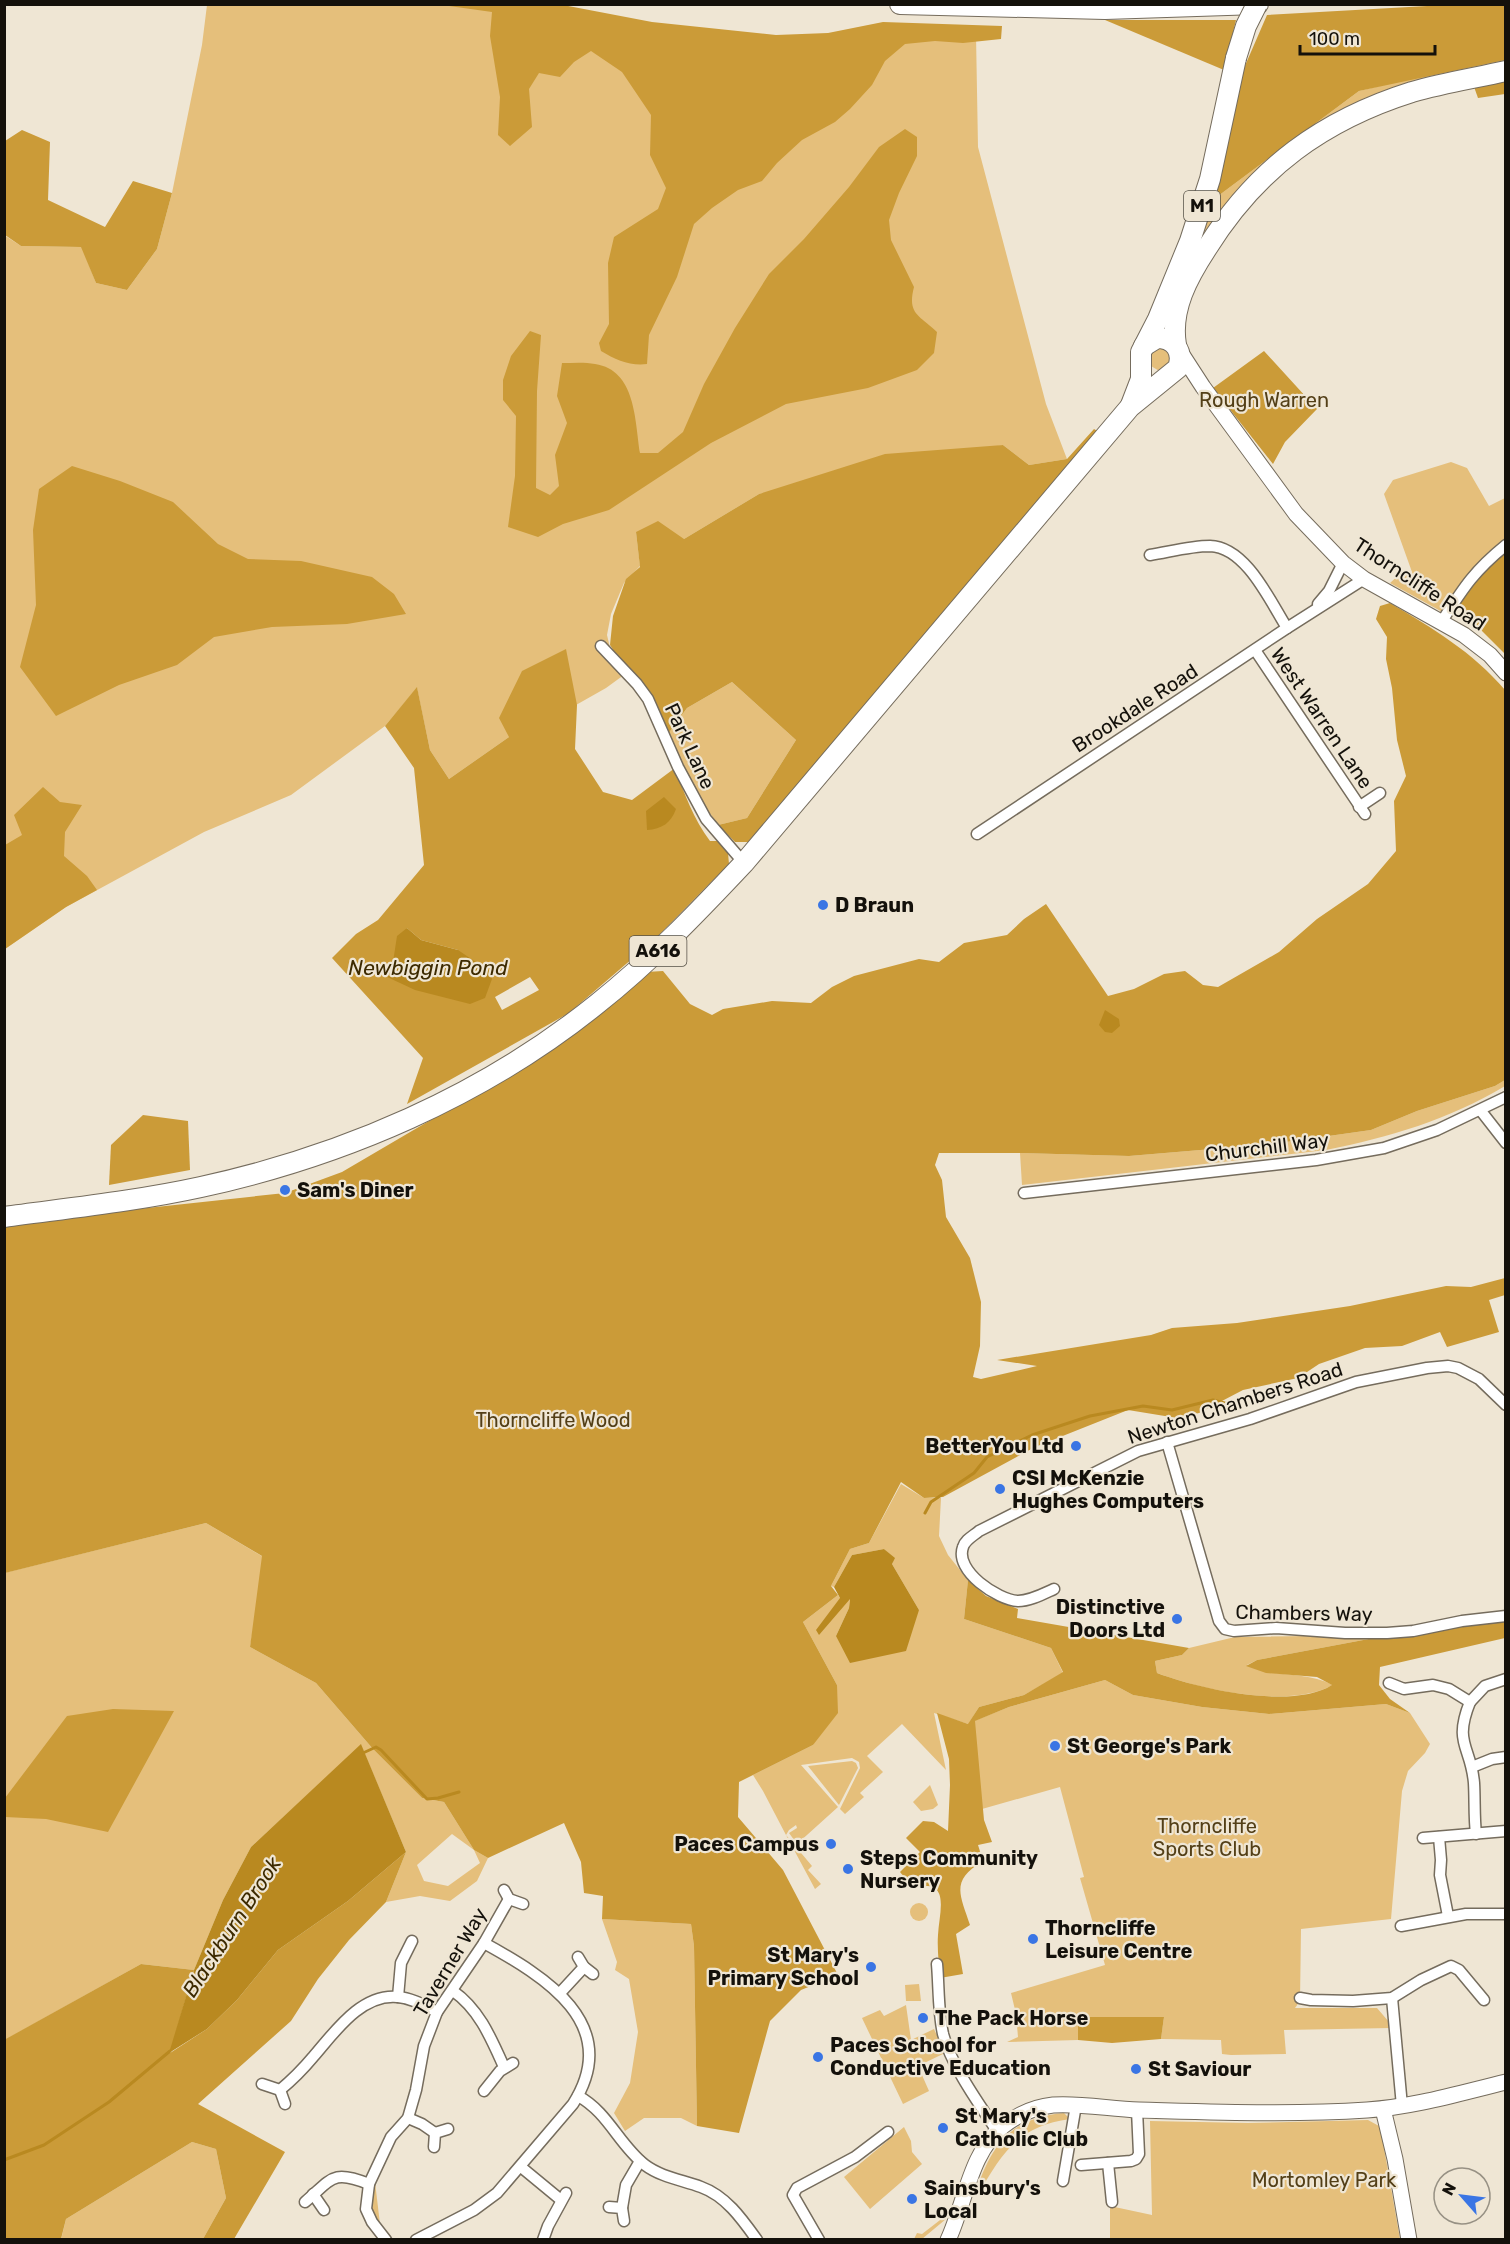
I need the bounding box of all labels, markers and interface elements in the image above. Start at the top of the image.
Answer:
scale bar [1300,18,1435,56]
text: 100 m [1309,28,1360,50]
road number: M1 [1184,191,1220,221]
park label: Rough Warren [1199,388,1329,412]
street label: Thorncliffe Road [1350,532,1490,636]
street label: West Warren Lane [1266,643,1378,793]
street label: Brookdale Road [1068,658,1202,758]
street label: Park Lane [660,699,720,793]
place label: D Braun [835,893,914,917]
marker: D Braun [816,898,830,912]
road number: A616 [630,936,686,966]
water label: Newbiggin Pond [348,955,508,980]
street label: Churchill Way [1204,1127,1330,1167]
place label: Sam's Diner [297,1178,414,1202]
marker: Sam's Diner [278,1183,292,1197]
street label: Newton Chambers Road [1124,1357,1346,1449]
park label: Thorncliffe Wood [475,1408,631,1432]
place label: BetterYou Ltd [925,1434,1064,1458]
marker: BetterYou Ltd [1069,1439,1083,1453]
place label: CSI McKenzie Hughes Computers [1012,1466,1204,1513]
marker: CSI McKenzie Hughes Computers [993,1482,1007,1496]
place label: Distinctive Doors Ltd [1056,1595,1165,1642]
street label: Chambers Way [1235,1600,1373,1626]
marker: Distinctive Doors Ltd [1170,1612,1184,1626]
place label: St George's Park [1067,1734,1231,1758]
marker: St George's Park [1048,1739,1062,1753]
park label: Thorncliffe Sports Club [1153,1814,1261,1861]
place label: Paces Campus [674,1832,819,1856]
marker: Paces Campus [824,1837,838,1851]
place label: Steps Community Nursery [860,1846,1038,1893]
water label: Blackburn Brook [177,1851,287,2001]
marker: Steps Community Nursery [841,1862,855,1876]
street label: Taverner Way [408,1903,492,2021]
place label: Thorncliffe Leisure Centre [1045,1916,1192,1963]
marker: Thorncliffe Leisure Centre [1026,1932,1040,1946]
place label: St Mary's Primary School [708,1943,859,1990]
marker: St Mary's Primary School [864,1960,878,1974]
place label: The Pack Horse [935,2006,1088,2030]
marker: The Pack Horse [916,2011,930,2025]
place label: Paces School for Conductive Education [830,2033,1051,2080]
marker: Paces School for Conductive Education [811,2050,825,2064]
place label: St Saviour [1148,2057,1251,2081]
marker: St Saviour [1129,2062,1143,2076]
place label: St Mary's Catholic Club [955,2104,1088,2151]
marker: St Mary's Catholic Club [936,2121,950,2135]
north arrow [1432,2166,1492,2226]
park label: Mortomley Park [1252,2168,1397,2192]
place label: Sainsbury's Local [924,2176,1041,2223]
text: N [1438,2180,1460,2199]
marker: Sainsbury's Local [905,2192,919,2206]

